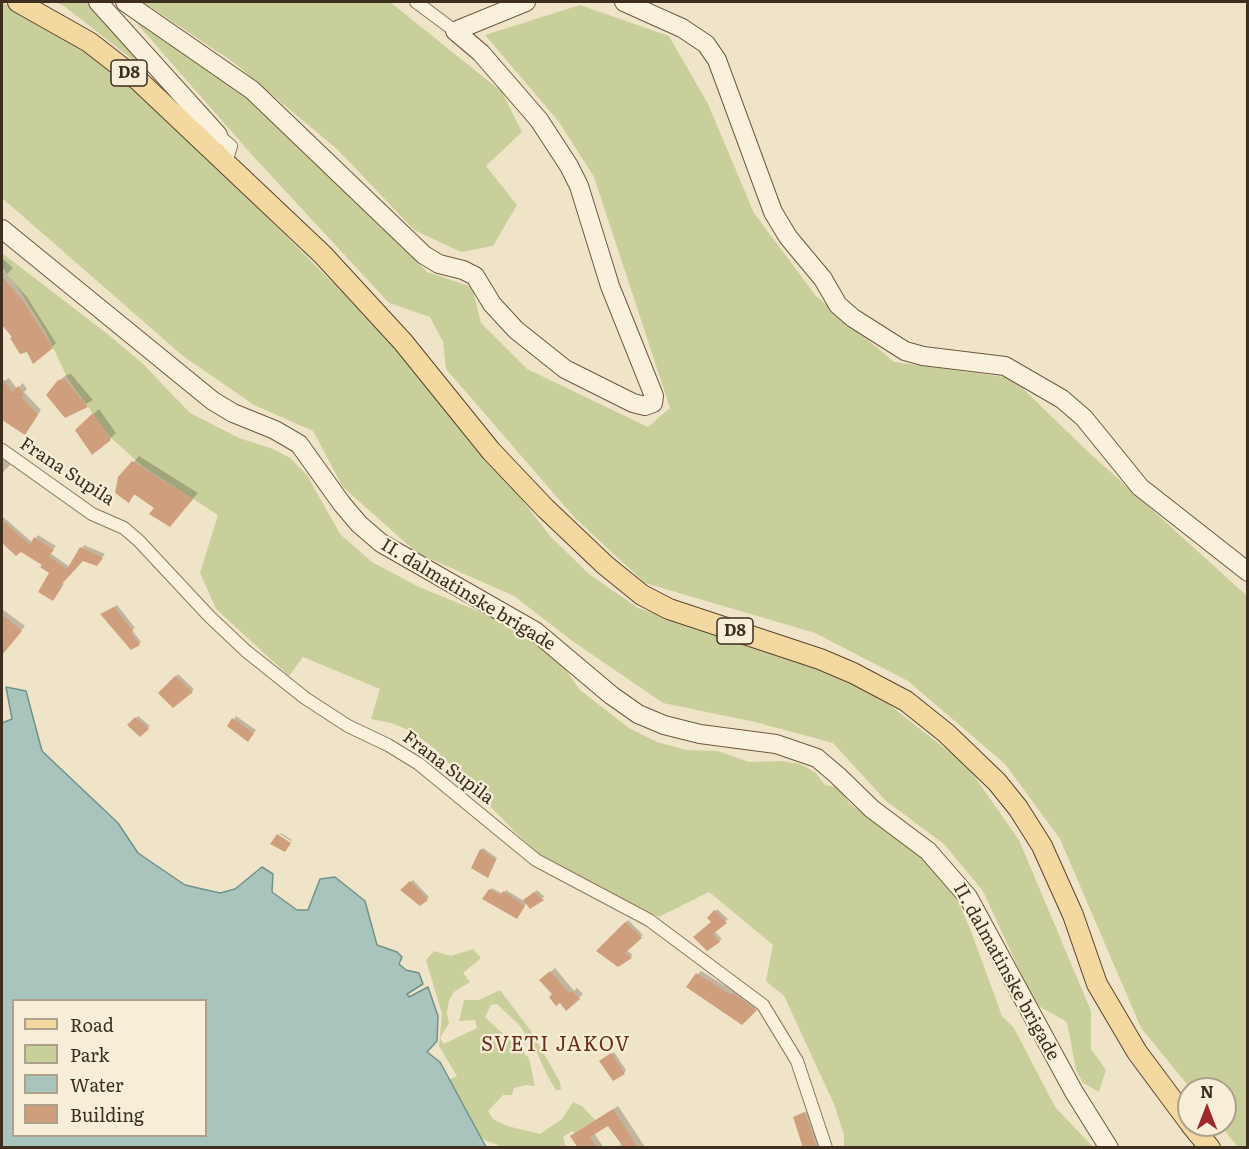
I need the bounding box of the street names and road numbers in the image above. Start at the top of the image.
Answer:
road number: D8 [111,60,147,86]
street label: Frana Supila [15,433,119,511]
street label: II. dalmatinske brigade [377,534,559,656]
road number: D8 [717,618,753,644]
street label: Frana Supila [398,727,498,809]
street label: II. dalmatinske brigade [948,880,1064,1064]

